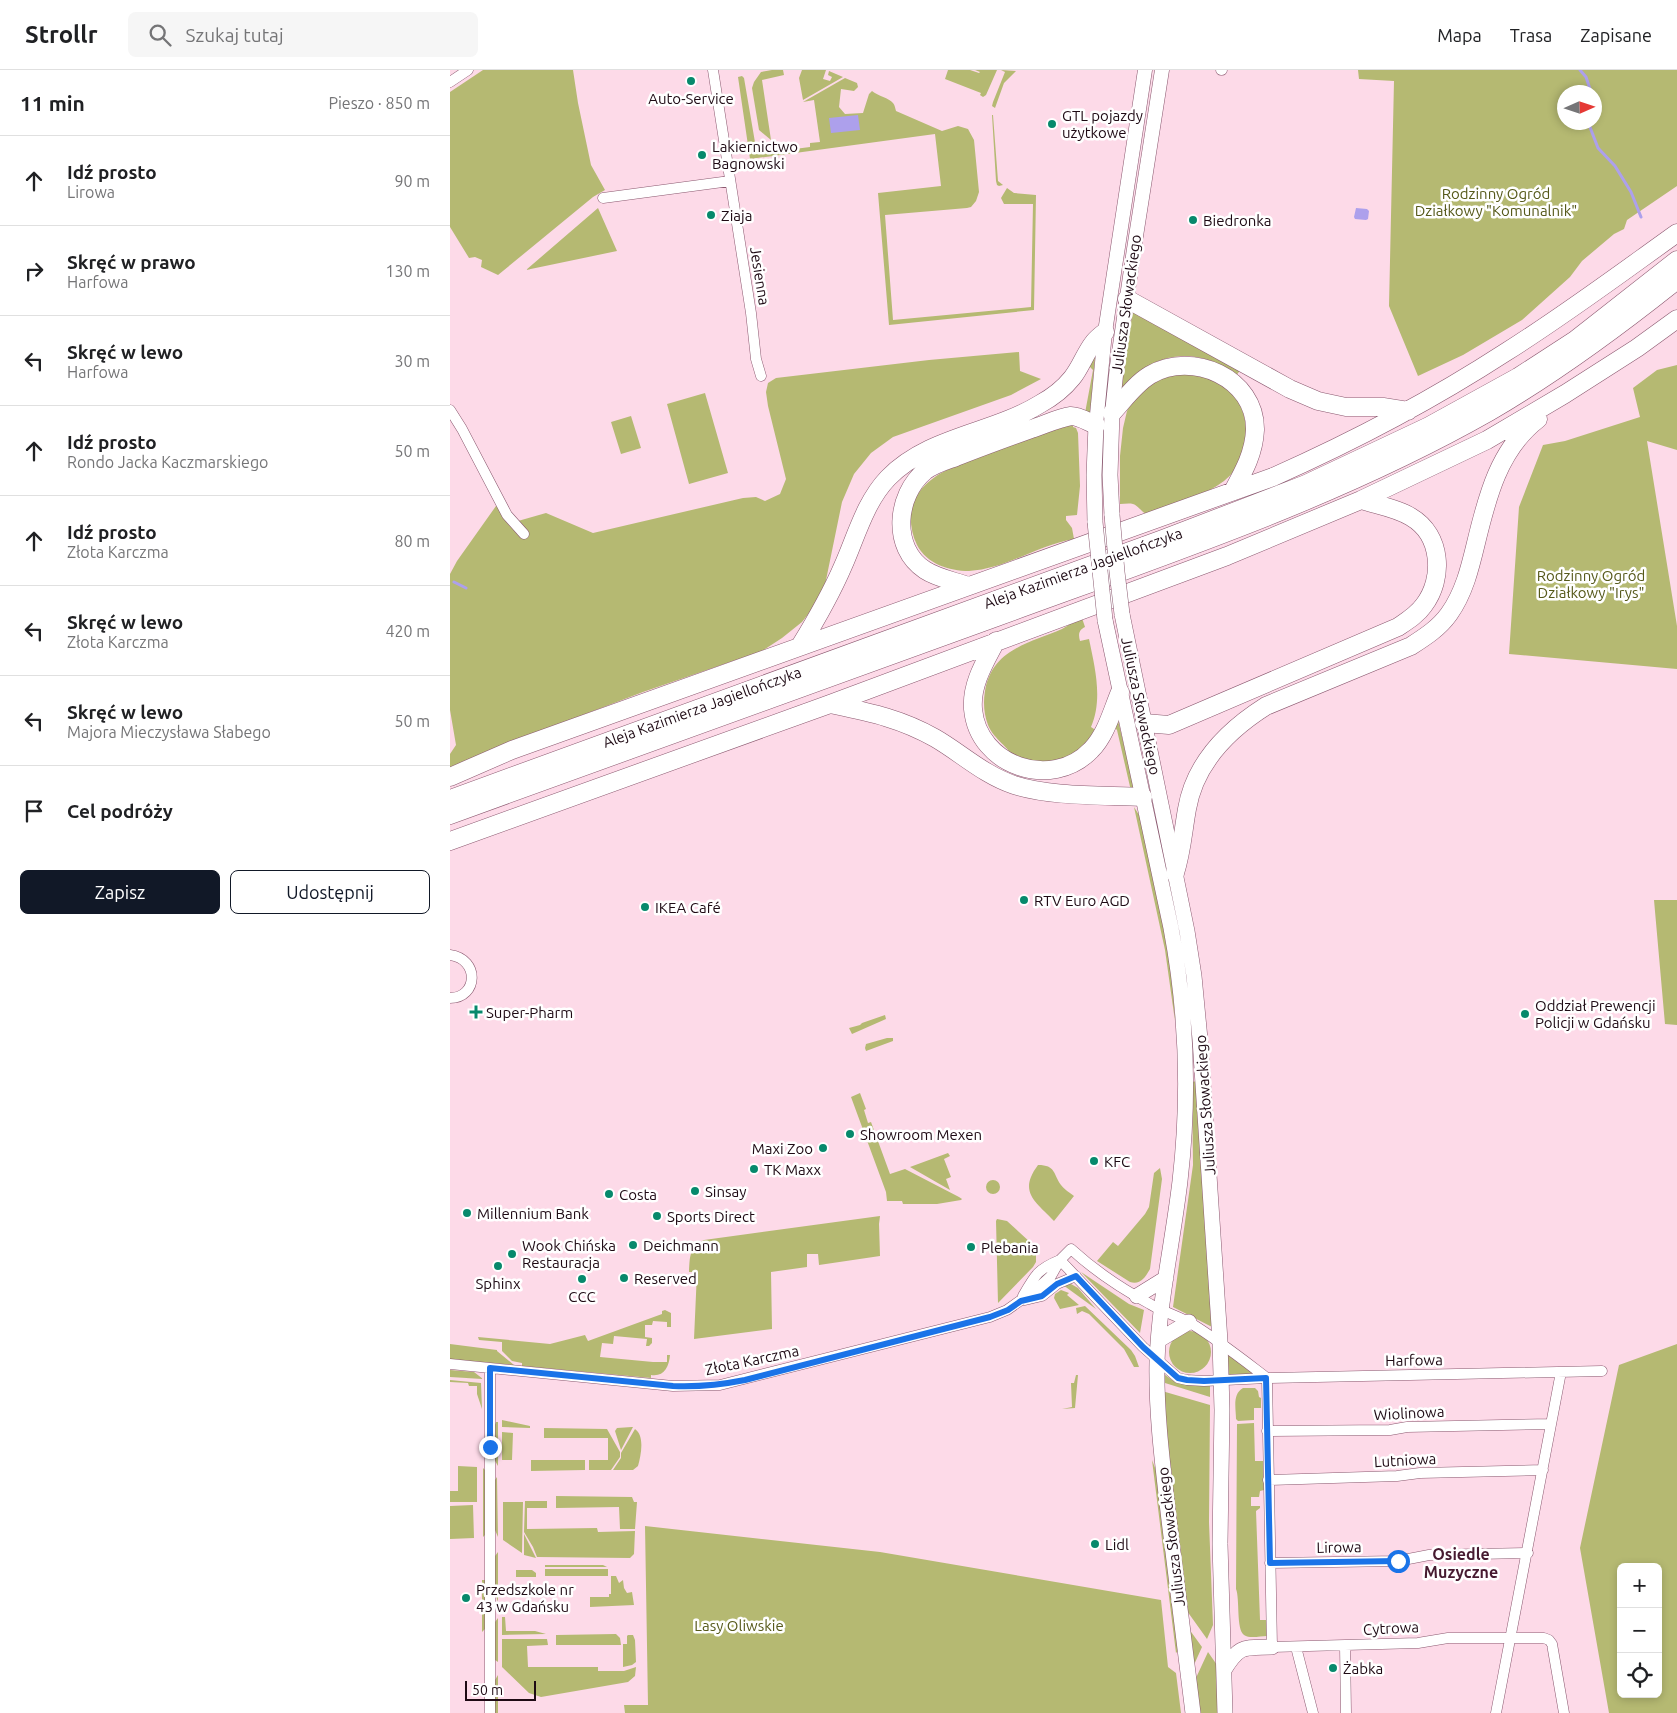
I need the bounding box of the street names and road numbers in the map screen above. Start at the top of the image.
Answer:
street label: Juliusza Słowackiego [1108,233,1144,375]
street label: Jesienna [747,246,773,306]
street label: Aleja Kazimierza Jagiellończyka [981,524,1185,612]
street label: Juliusza Słowackiego [1118,636,1164,776]
street label: Aleja Kazimierza Jagiellończyka [600,663,804,751]
street label: Juliusza Słowackiego [1192,1034,1218,1176]
street label: Złota Karczma [704,1342,800,1378]
street label: Harfowa [1385,1351,1443,1369]
street label: Wiolinowa [1373,1403,1445,1423]
street label: Lutniowa [1373,1450,1437,1470]
street label: Juliusza Słowackiego [1154,1466,1188,1608]
street label: Lirowa [1316,1538,1362,1556]
street label: Cytrowa [1363,1618,1419,1638]

